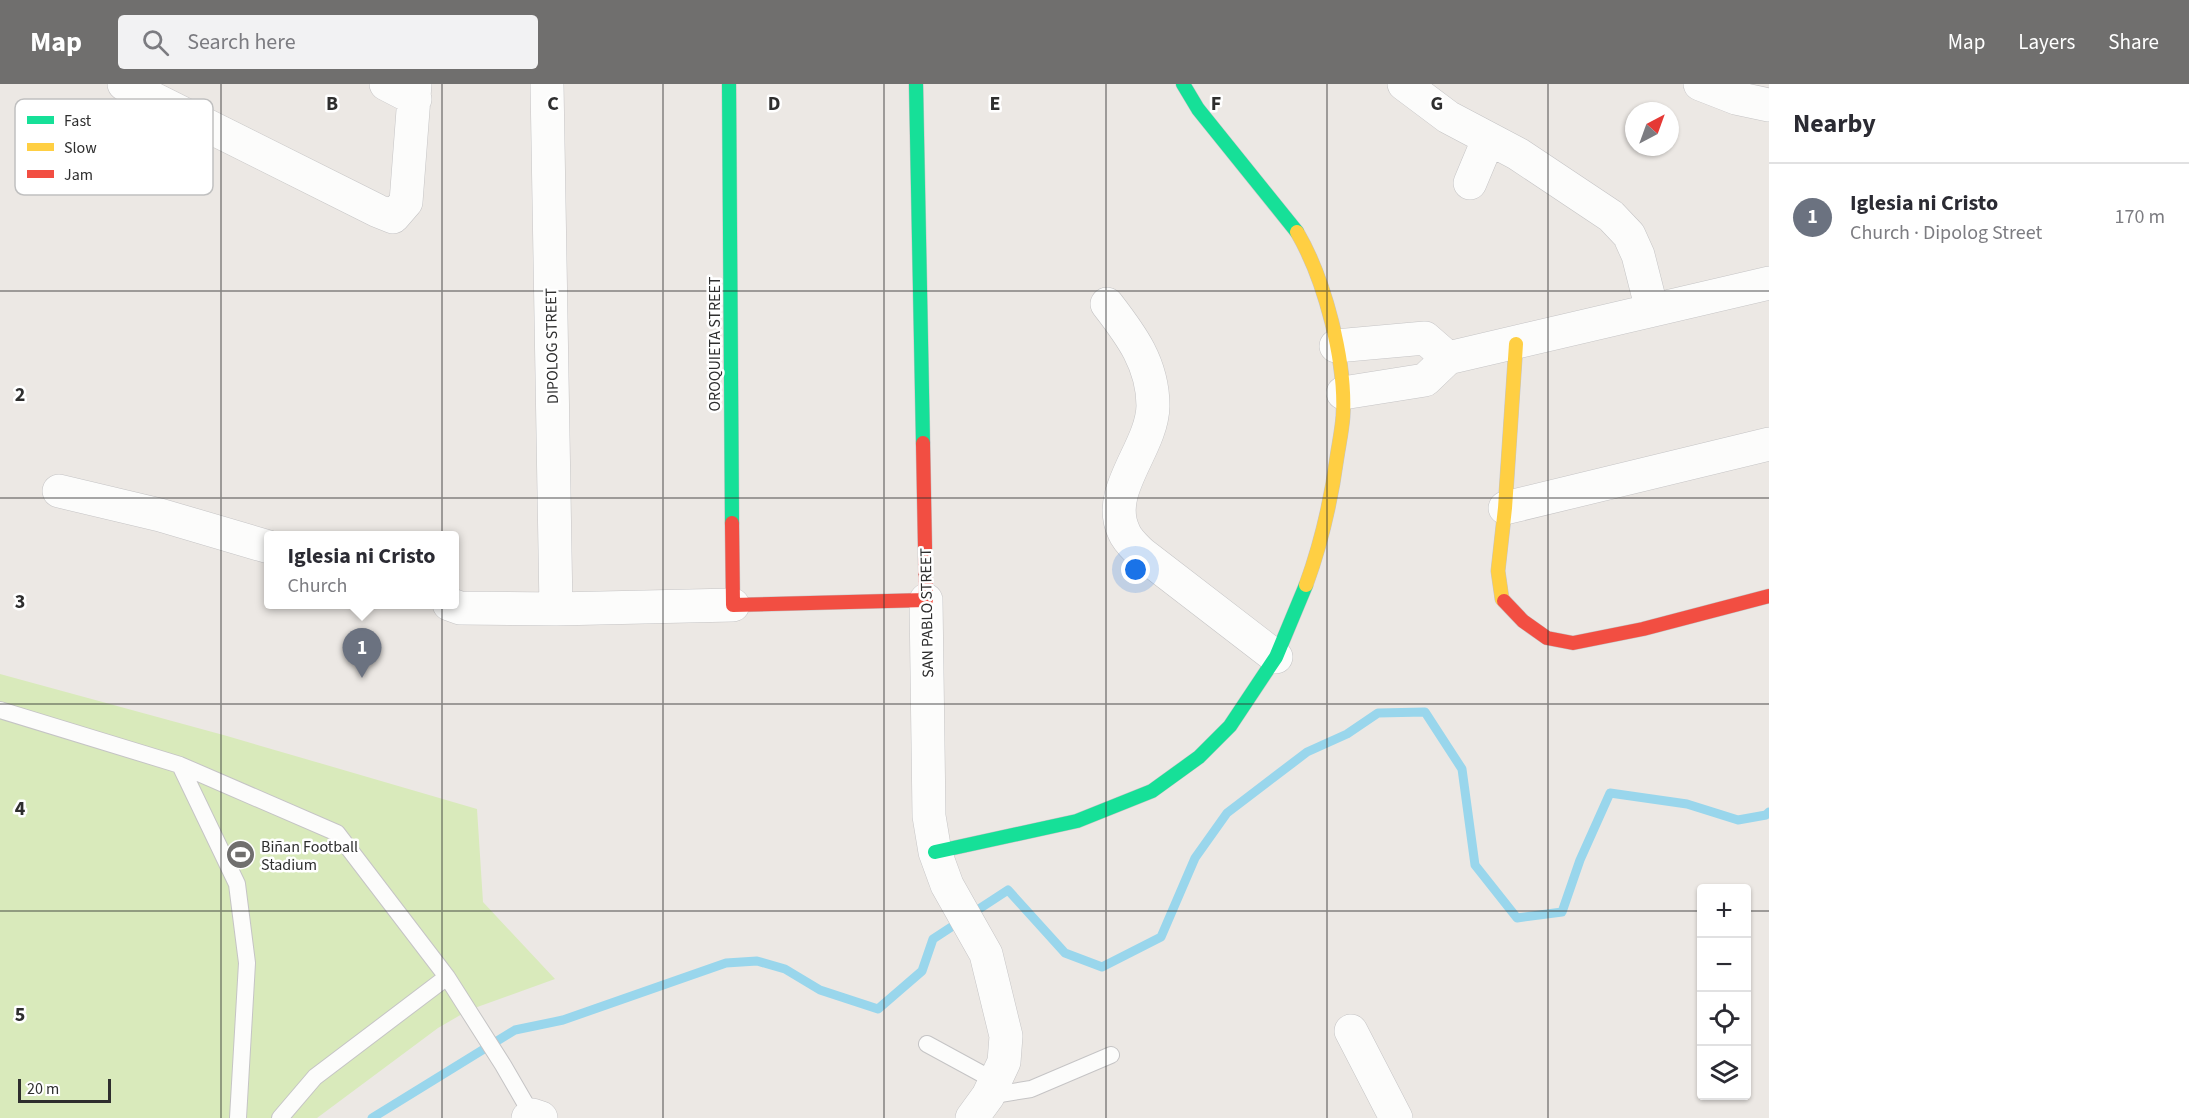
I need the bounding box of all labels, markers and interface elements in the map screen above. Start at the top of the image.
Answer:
search box [118,15,538,69]
text: Map [30,22,82,62]
icon: search [139,26,172,59]
text: Search here [187,26,296,58]
text: Map [1948,27,1985,57]
text: Layers [2018,27,2075,57]
text: Share [2108,27,2159,57]
text: B [326,90,338,118]
text: C [547,90,559,118]
text: D [768,90,780,118]
text: E [990,90,1000,118]
text: F [1211,90,1221,118]
text: G [1431,90,1443,118]
legend [15,99,213,195]
north arrow [1625,102,1679,156]
text: Nearby [1793,105,1876,142]
text: Fast [64,110,92,132]
text: Slow [64,137,97,159]
text: Jam [64,164,93,186]
text: Iglesia ni Cristo [1850,187,1998,219]
text: 1 [1807,203,1818,231]
text: 170 m [2115,203,2165,231]
text: Church · Dipolog Street [1850,219,2042,247]
street label: OROQUIETA STREET [704,276,726,412]
street label: DIPOLOG STREET [540,287,564,404]
text: 2 [15,381,25,409]
popup [264,531,459,609]
text: Iglesia ni Cristo [287,540,436,572]
street label: SAN PABLO STREET [915,548,939,678]
your location [1121,555,1150,584]
text: Church [287,572,347,600]
text: 3 [15,588,25,616]
pin: 1 [342,628,382,678]
text: 4 [15,795,26,823]
place label: Biñan Football Stadium [261,836,358,876]
sports icon: Biñan Football Stadium [224,839,256,871]
map controls [1697,884,1751,1100]
button: + [1697,884,1751,938]
button: − [1697,938,1751,992]
button: locate [1697,992,1751,1046]
text: 5 [15,1001,25,1029]
button: layers [1697,1046,1751,1100]
scale bar [18,1076,111,1104]
text: 20 m [27,1078,59,1100]

